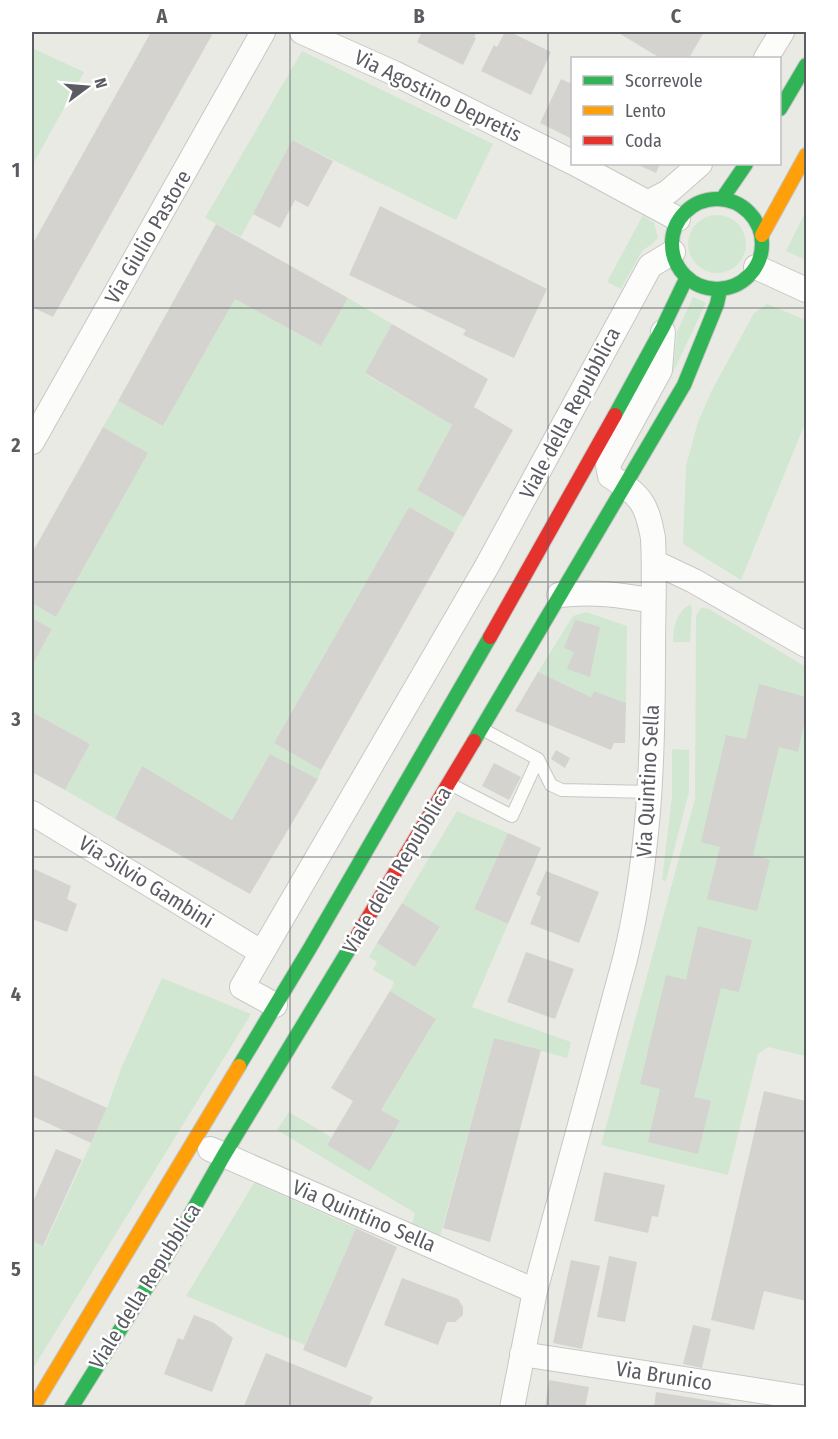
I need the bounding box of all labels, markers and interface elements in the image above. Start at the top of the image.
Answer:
text: A [156,4,169,28]
text: B [413,4,425,28]
text: C [671,4,682,28]
street label: Via Agostino Depretis [350,44,526,148]
north arrow [57,57,117,117]
legend [571,57,781,165]
text: Scorrevole [625,70,703,92]
text: N [90,76,111,90]
text: Lento [625,100,666,122]
text: Coda [625,130,662,152]
text: 1 [12,158,20,182]
street label: Via Giulio Pastore [99,166,197,308]
street label: Viale della Repubblica [514,323,626,503]
text: 2 [10,433,21,457]
street label: Via Quintino Sella [631,704,665,858]
text: 3 [10,707,21,731]
street label: Viale della Repubblica [337,782,457,958]
street label: Via Silvio Gambini [74,830,218,934]
text: 4 [11,982,21,1006]
street label: Via Quintino Sella [288,1174,440,1258]
street label: Viale della Repubblica [83,1198,207,1374]
text: 5 [11,1257,21,1281]
street label: Via Brunico [614,1356,714,1396]

